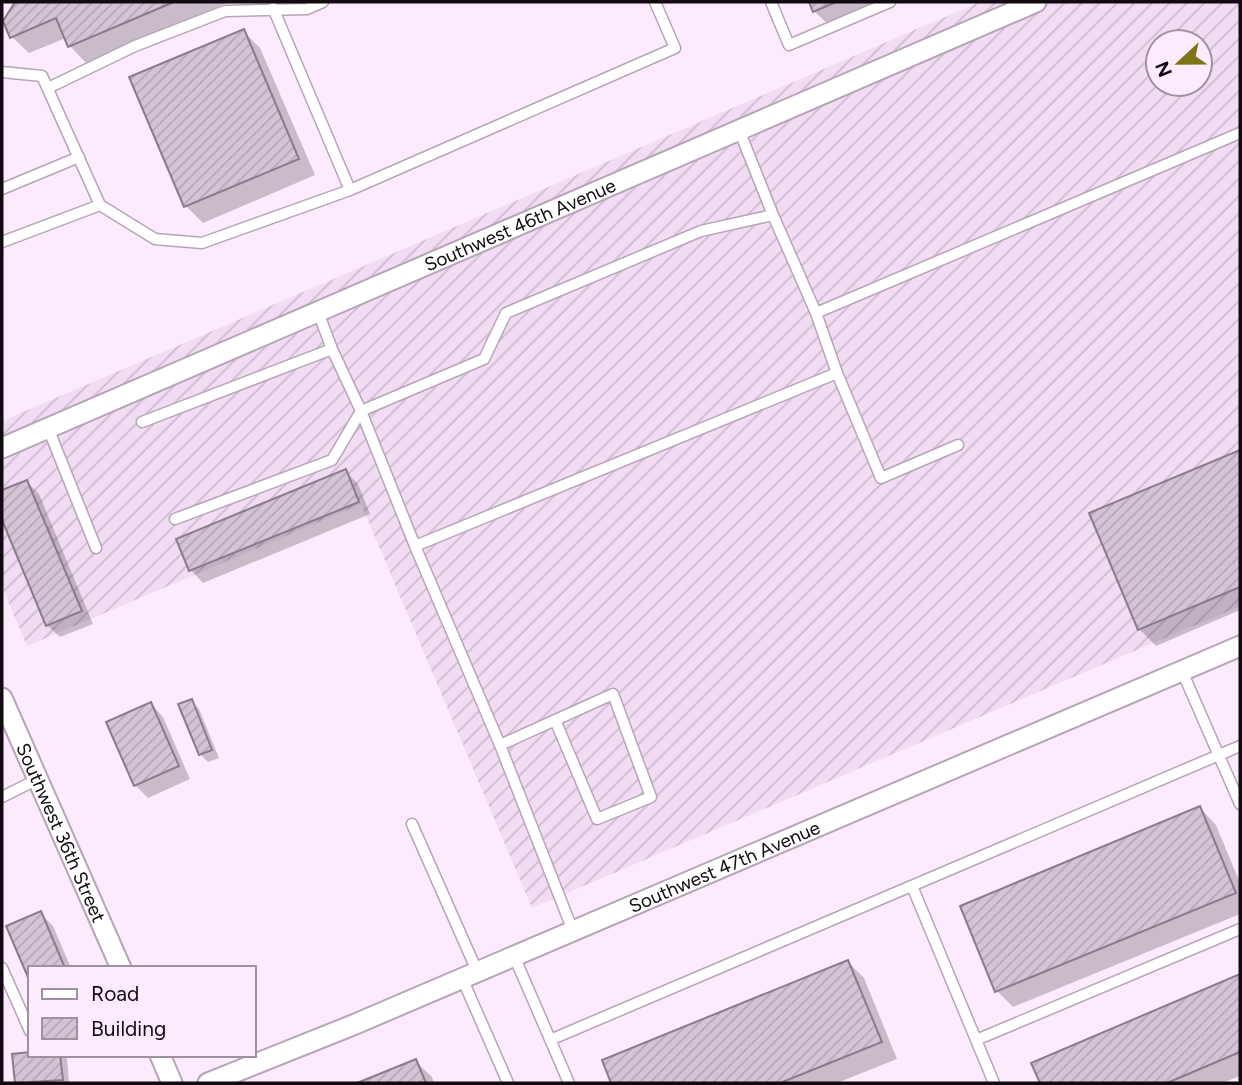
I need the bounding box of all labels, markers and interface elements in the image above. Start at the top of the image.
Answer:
north arrow [1144,28,1214,98]
text: N [1150,58,1177,80]
street label: Southwest 46th Avenue [421,174,619,276]
street label: Southwest 36th Street [11,739,110,926]
street label: Southwest 47th Avenue [626,816,824,918]
legend [28,966,256,1057]
text: Road [91,981,139,1006]
text: Building [91,1016,166,1041]

